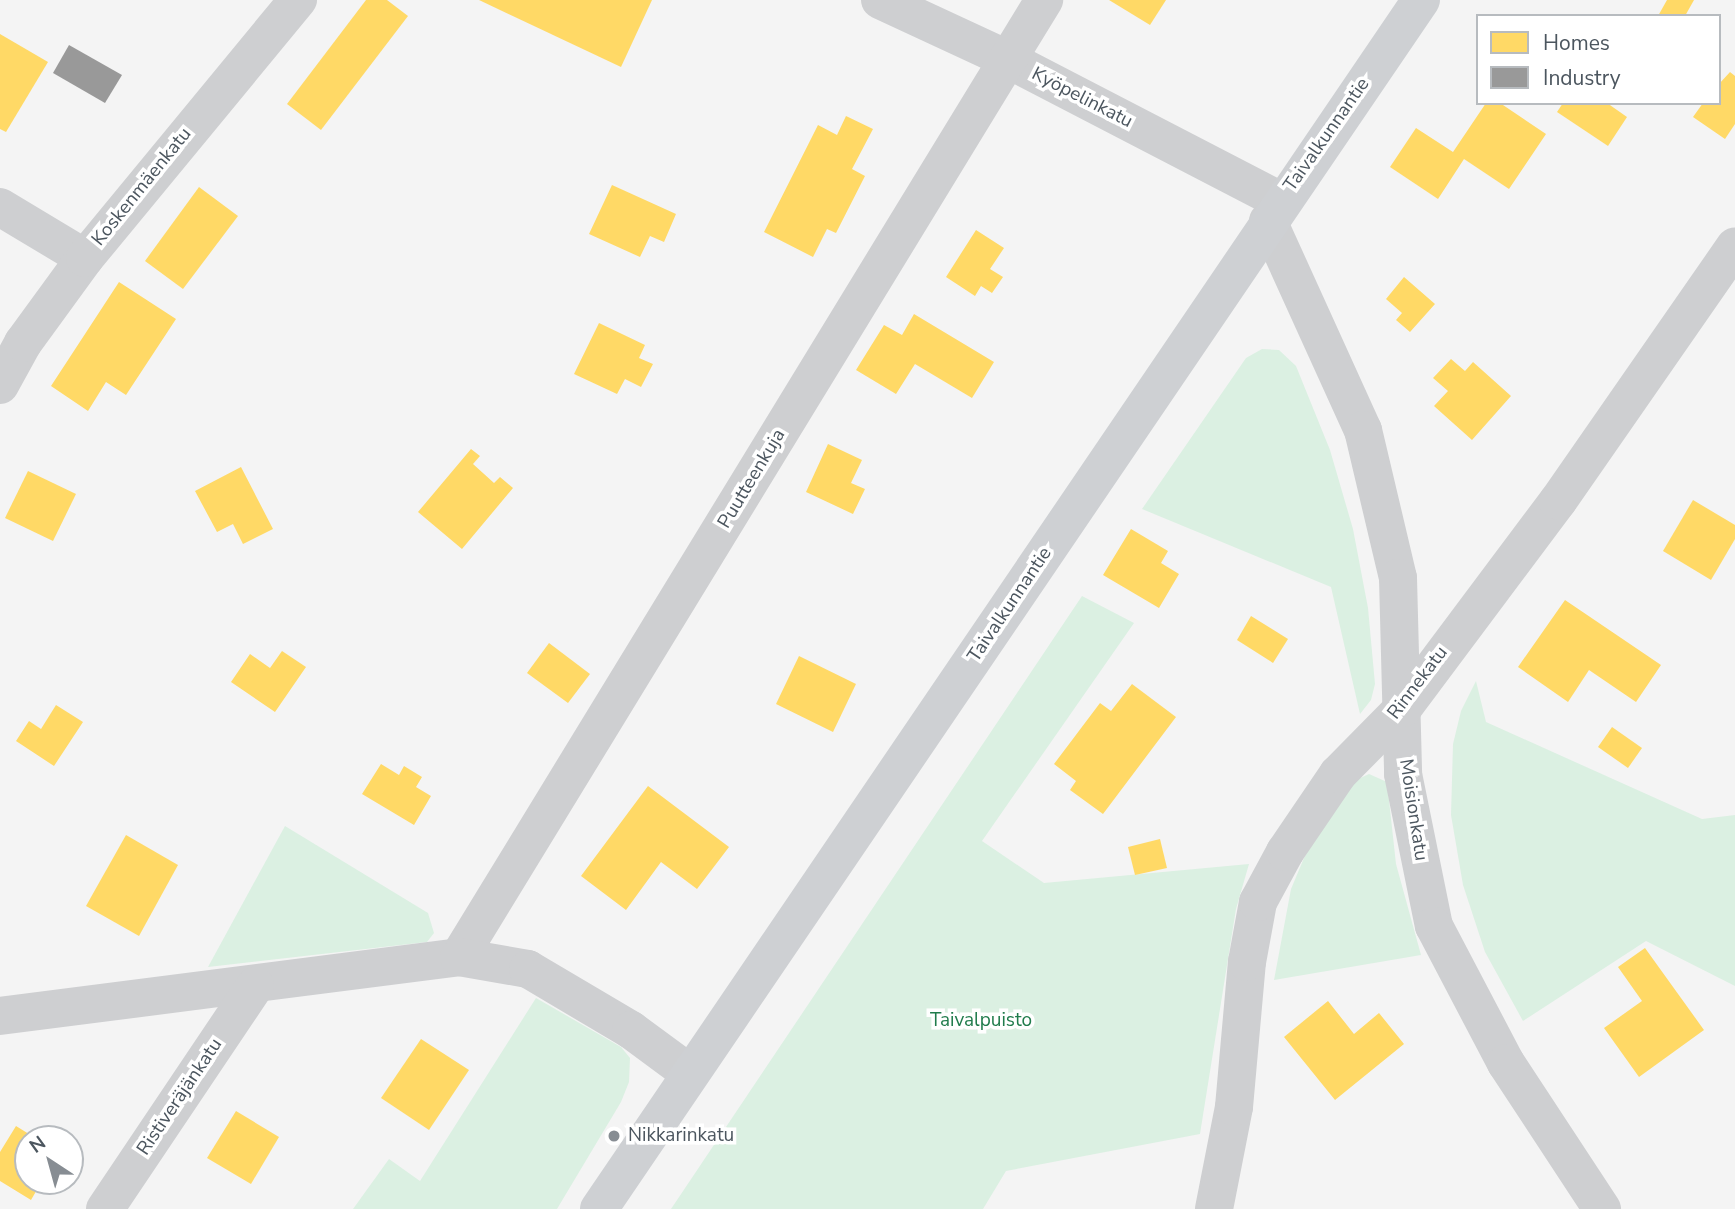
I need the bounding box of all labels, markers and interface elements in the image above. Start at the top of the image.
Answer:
legend [1476,14,1721,105]
text: Homes [1543,29,1610,57]
street label: Kyöpelinkatu [1028,63,1136,133]
text: Industry [1543,64,1621,92]
street label: Taivalkunnantie [1279,74,1375,196]
street label: Koskenmäenkatu [87,123,197,251]
street label: Puutteenkuja [713,425,791,533]
street label: Taivalkunnantie [963,543,1057,667]
street label: Rinnekatu [1383,642,1453,724]
street label: Moisionkatu [1394,757,1432,863]
park label: Taivalpuisto [930,1010,1032,1032]
street label: Ristiveräjänkatu [133,1034,227,1160]
north arrow [14,1125,84,1195]
place label: Nikkarinkatu [628,1125,734,1147]
marker: Nikkarinkatu [606,1128,622,1144]
text: N [24,1130,51,1159]

